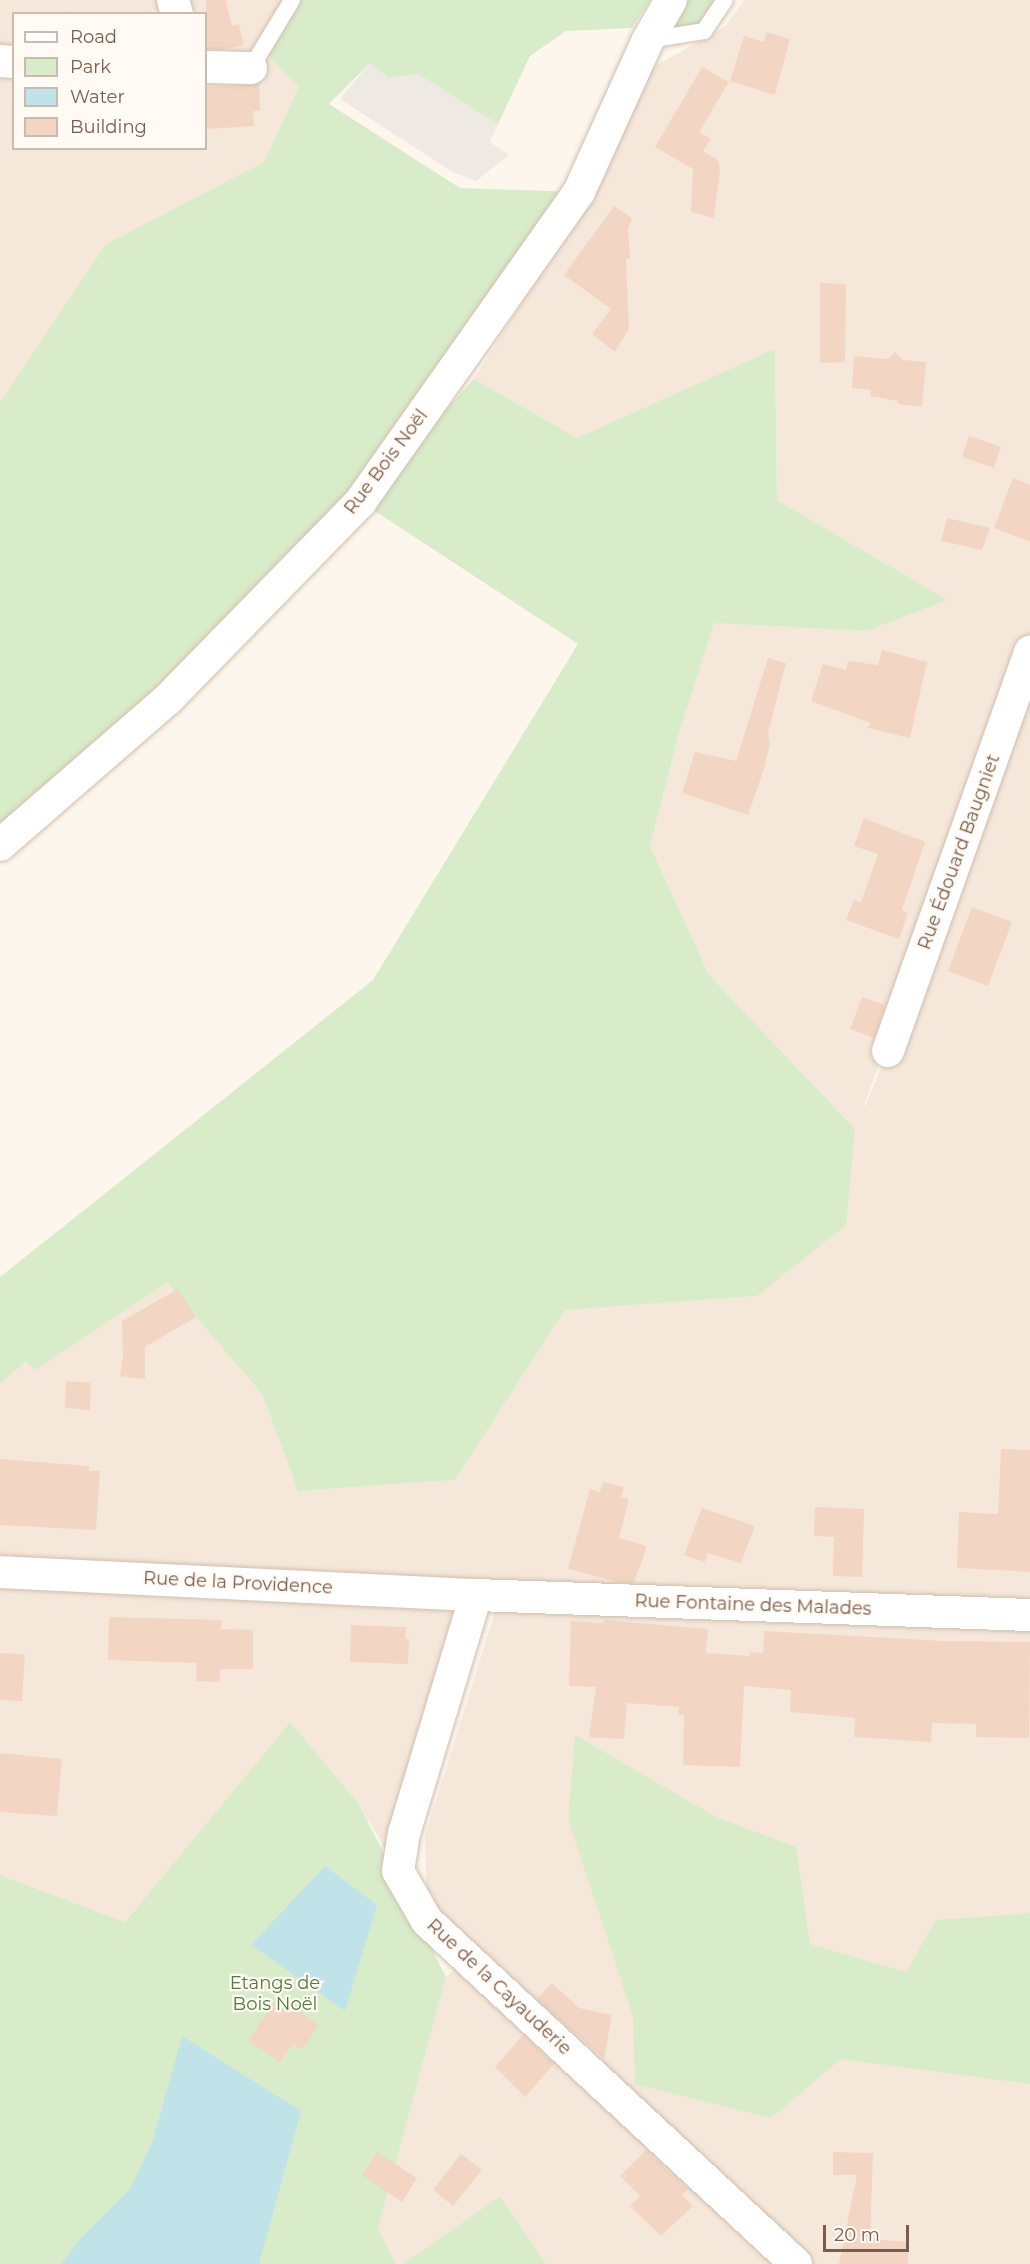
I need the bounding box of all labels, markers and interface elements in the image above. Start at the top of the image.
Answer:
legend [12,12,207,150]
text: Road [70,26,117,48]
text: Park [70,56,111,78]
text: Water [70,86,125,108]
text: Building [70,116,147,138]
street label: Rue Bois Noël [340,405,432,519]
street label: Rue Édouard Baugniet [914,751,1004,953]
street label: Rue de la Providence [143,1567,333,1599]
street label: Rue Fontaine des Malades [634,1590,872,1620]
street label: Rue de la Cayauderie [422,1914,576,2060]
park label: Etangs de Bois Noël [230,1973,320,2016]
scale bar [826,2213,912,2251]
text: 20 m [834,2224,880,2246]

